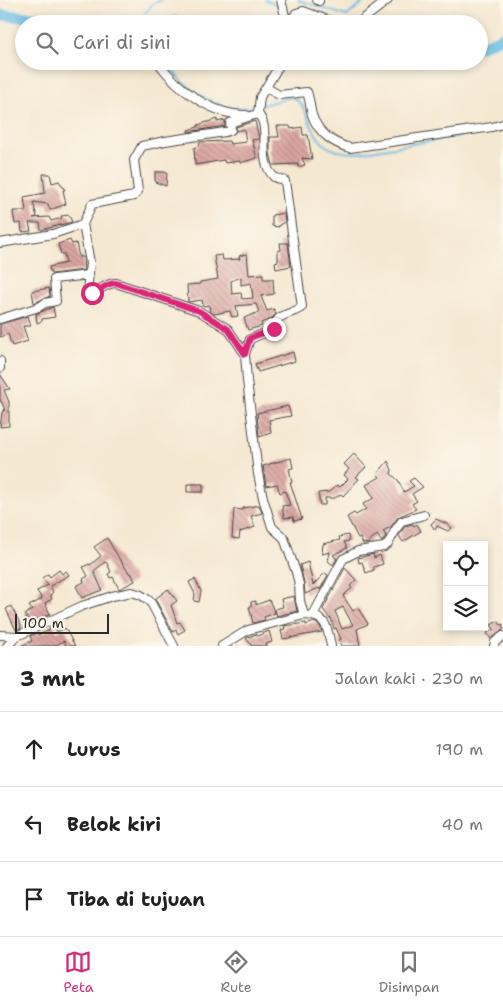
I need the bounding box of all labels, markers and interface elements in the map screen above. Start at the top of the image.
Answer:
search box [15,15,488,70]
icon: search [33,29,61,57]
text: Cari di sini [73,30,171,55]
route start [81,282,104,305]
route end [263,318,286,341]
map controls [443,541,488,631]
button: locate [443,541,488,586]
button: layers [443,586,488,631]
scale bar [15,611,109,634]
text: 100 m [22,614,64,632]
text: 3 mnt [20,665,85,693]
text: Jalan kaki · 230 m [335,668,483,689]
icon: ahead [20,735,48,763]
text: Lurus [67,737,121,762]
text: 190 m [436,739,483,760]
icon: left [20,810,48,838]
text: Belok kiri [67,812,161,837]
text: 40 m [441,814,483,835]
icon: arrive [20,885,48,913]
text: Tiba di tujuan [67,887,205,912]
tab: Peta [64,948,93,996]
tab: Rute [221,948,252,996]
tab: Disimpan [379,948,439,996]

